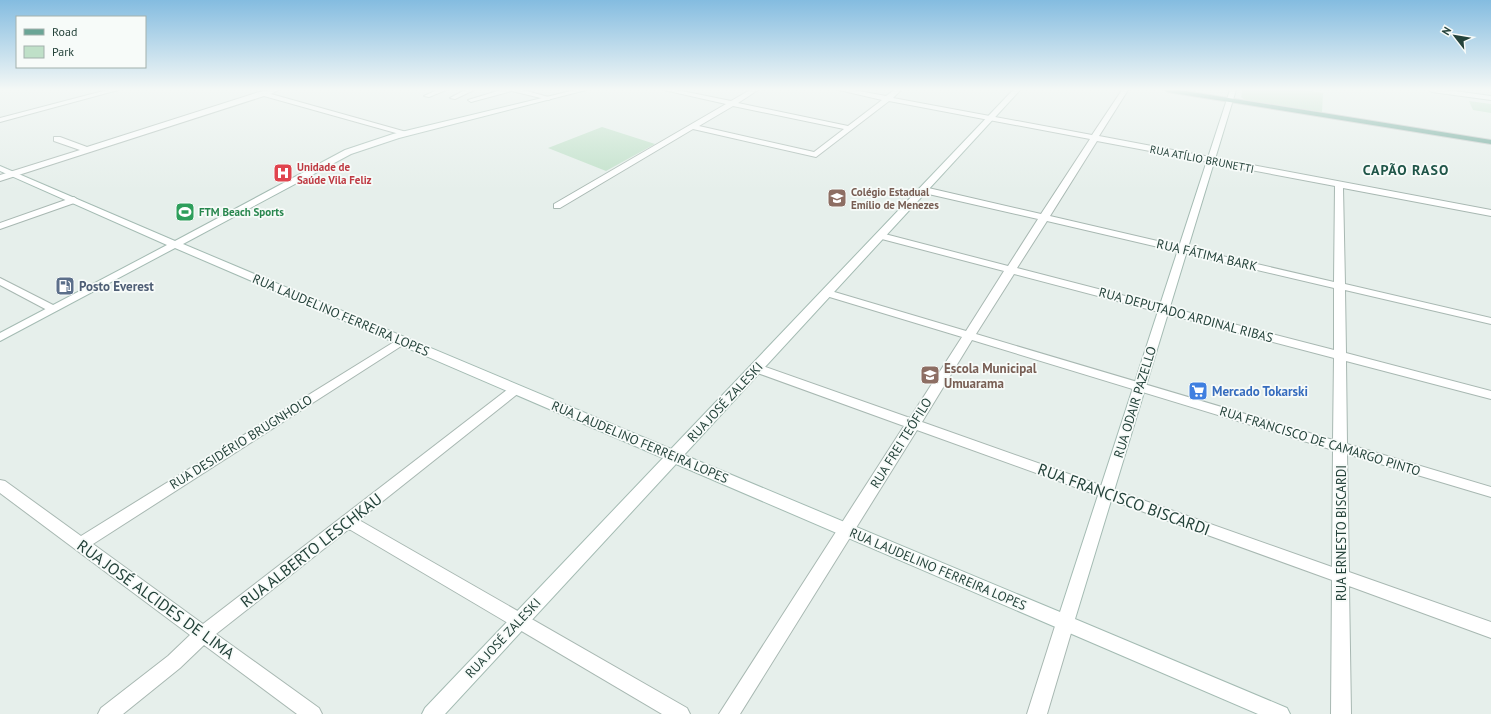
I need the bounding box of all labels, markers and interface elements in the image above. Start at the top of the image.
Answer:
legend [16,16,146,68]
north arrow [1435,16,1475,56]
text: Road [52,24,77,39]
text: N [1439,24,1454,38]
text: Park [52,44,74,59]
street label: RUA ATÍLIO BRUNETTI [1149,142,1255,176]
place label: Unidade de Saúde Vila Feliz [297,160,372,187]
district label: CAPÃO RASO [1363,161,1449,179]
hospital icon: Unidade de Saúde Vila Feliz [272,162,294,184]
place label: Colégio Estadual Emílio de Menezes [851,185,939,212]
school or university icon: Colégio Estadual Emílio de Menezes [826,187,848,209]
sports icon: FTM Beach Sports [174,201,196,223]
place label: FTM Beach Sports [199,205,284,219]
street label: RUA FÁTIMA BARK [1155,235,1259,275]
street label: RUA LAUDELINO FERREIRA LOPES [250,270,432,360]
fuel station icon: Posto Everest [54,275,76,297]
place label: Posto Everest [79,278,154,295]
street label: RUA DEPUTADO ARDINAL RIBAS [1097,284,1275,346]
street label: RUA ODAIR PAZELLO [1110,344,1160,460]
street label: RUA JOSÉ ZALESKI [684,358,766,446]
place label: Escola Municipal Umuarama [944,360,1037,392]
school or university icon: Escola Municipal Umuarama [919,364,941,386]
supermarket icon: Mercado Tokarski [1187,380,1209,402]
place label: Mercado Tokarski [1212,383,1308,400]
street label: RUA DESIDÉRIO BRUGNHOLO [166,391,316,493]
street label: RUA FREI TEÓFILO [866,395,936,491]
street label: RUA LAUDELINO FERREIRA LOPES [549,397,731,487]
street label: RUA FRANCISCO DE CAMARGO PINTO [1218,402,1423,480]
street label: RUA FRANCISCO BISCARDI [1035,459,1213,539]
street label: RUA ERNESTO BISCARDI [1333,465,1350,601]
street label: RUA ALBERTO LESCHKAU [236,489,386,611]
street label: RUA LAUDELINO FERREIRA LOPES [847,524,1029,614]
street label: RUA JOSÉ ALCIDES DE LIMA [73,535,239,663]
street label: RUA JOSÉ ZALESKI [462,594,544,682]

